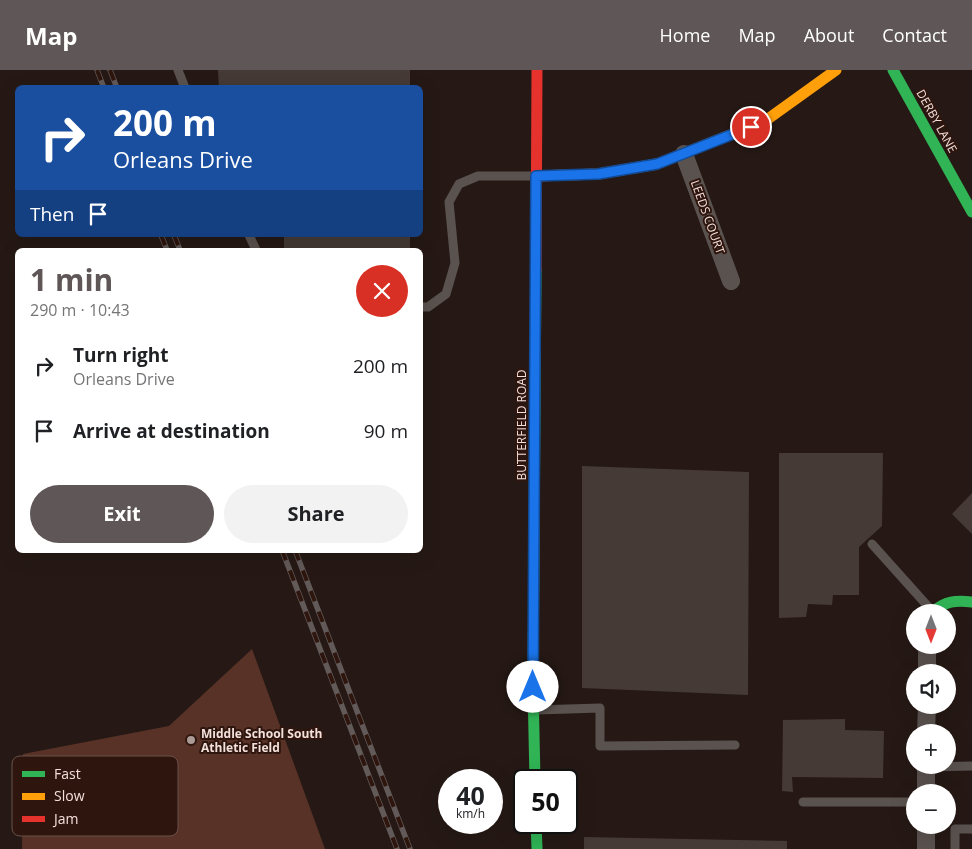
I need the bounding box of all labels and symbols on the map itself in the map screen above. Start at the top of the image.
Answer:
street label: DERBY LANE [913,86,961,156]
pin [730,106,772,148]
street label: LEEDS COURT [687,178,729,257]
street label: BUTTERFIELD ROAD [513,369,530,481]
north arrow [906,604,956,654]
position arrow [506,660,558,712]
place label: Middle School South Athletic Field [201,725,322,756]
marker: Middle School South Athletic Field [185,734,197,746]
legend [12,756,178,836]
text: Fast [54,764,81,783]
speed limit sign: 50 [513,769,578,834]
text: Slow [54,786,85,805]
text: Jam [52,809,79,828]

